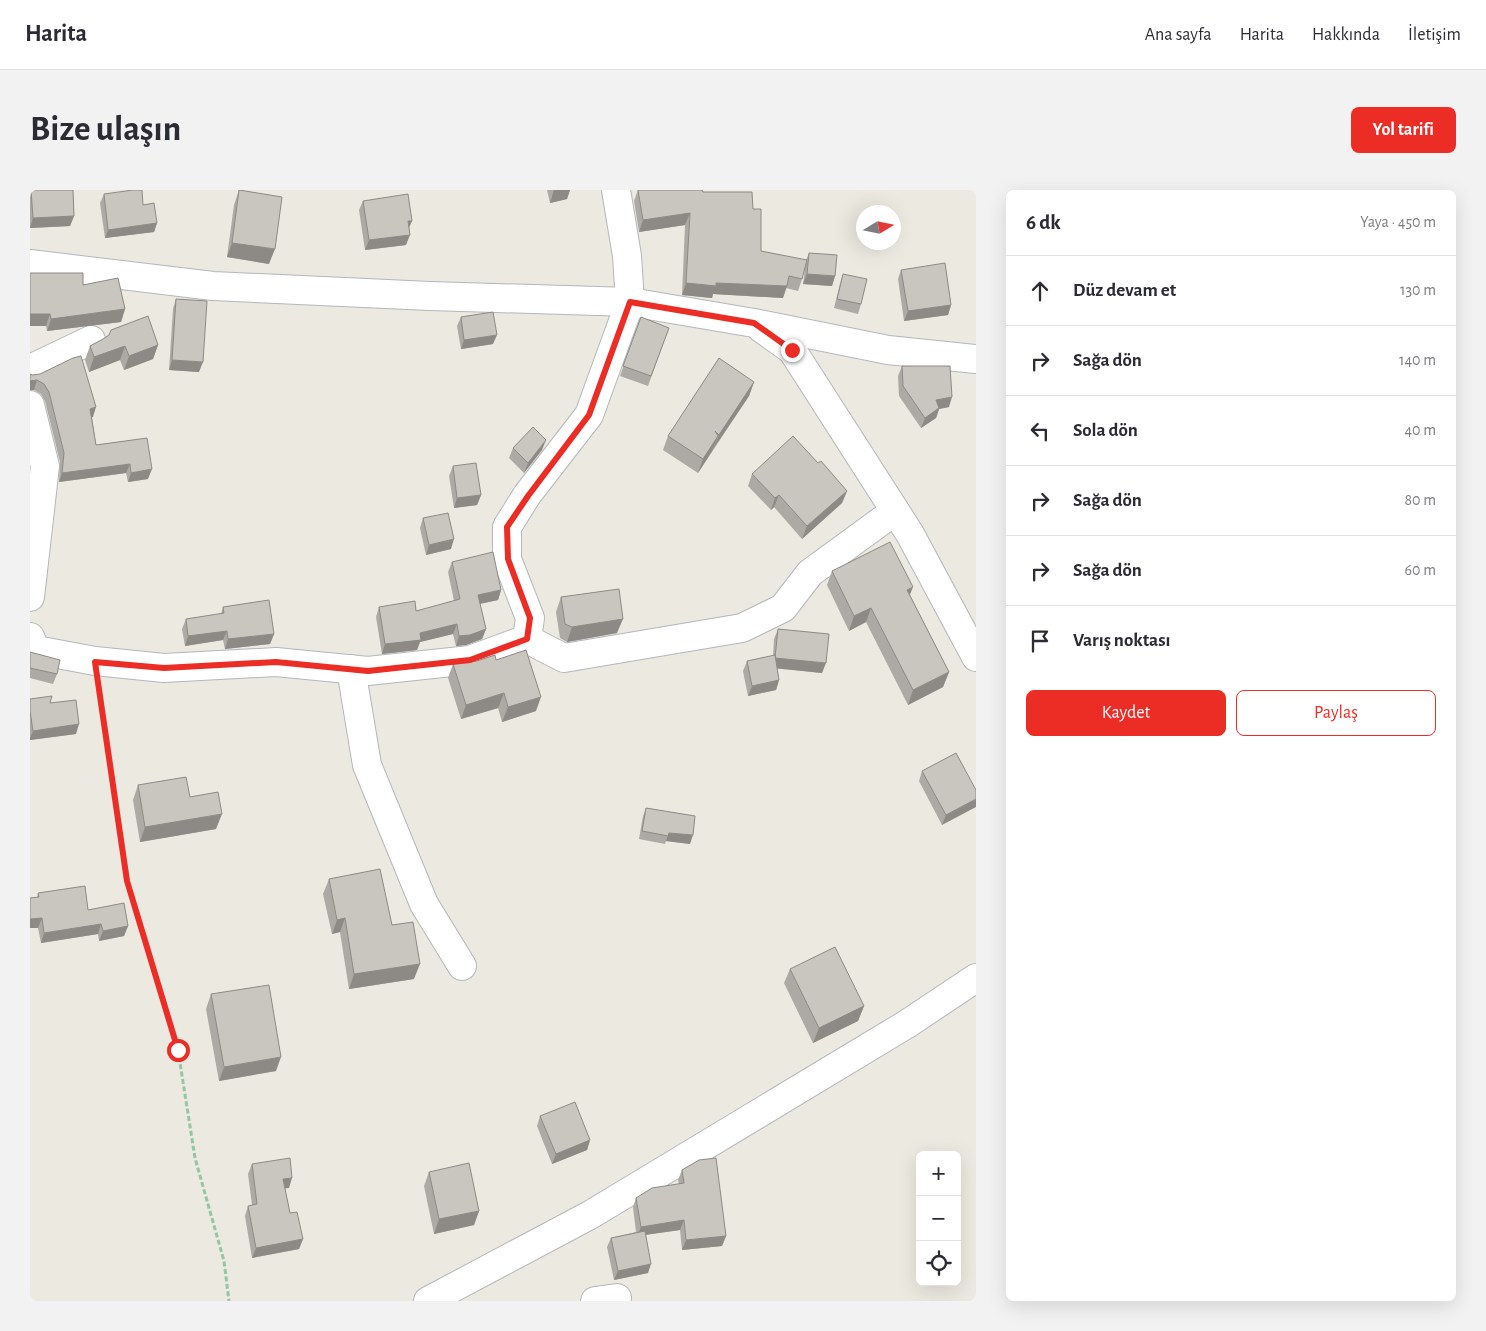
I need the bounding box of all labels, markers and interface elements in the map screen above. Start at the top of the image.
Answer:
text: Harita [25,22,87,46]
text: Ana sayfa [1145,26,1212,44]
text: Harita [1240,26,1284,44]
text: Hakkında [1312,26,1380,44]
text: İletişim [1408,26,1461,44]
button: Yol tarifi [1351,107,1456,153]
text: Bize ulaşın [30,112,181,147]
north arrow [856,205,901,250]
text: 6 dk [1026,212,1061,233]
text: Yaya · 450 m [1360,214,1436,230]
icon: ahead [1026,277,1054,305]
text: Düz devam et [1073,281,1176,300]
text: 130 m [1400,282,1436,298]
route end [781,339,804,362]
icon: right [1026,347,1054,375]
text: Sağa dön [1073,351,1142,370]
text: 140 m [1399,352,1436,368]
icon: left [1026,417,1054,445]
text: Sola dön [1073,421,1138,440]
text: 40 m [1404,422,1436,438]
icon: right [1026,487,1054,515]
text: Sağa dön [1073,491,1142,510]
text: 80 m [1405,492,1436,508]
icon: right [1026,557,1054,585]
text: Sağa dön [1073,561,1142,580]
text: 60 m [1405,562,1436,578]
icon: arrive [1026,627,1054,655]
text: Varış noktası [1073,631,1171,650]
button: Kaydet [1026,690,1226,736]
button: Paylaş [1236,690,1436,736]
route start [167,1039,190,1062]
map controls [916,1151,961,1286]
button: + [916,1151,961,1196]
button: − [916,1196,961,1241]
button: locate [916,1241,961,1286]

